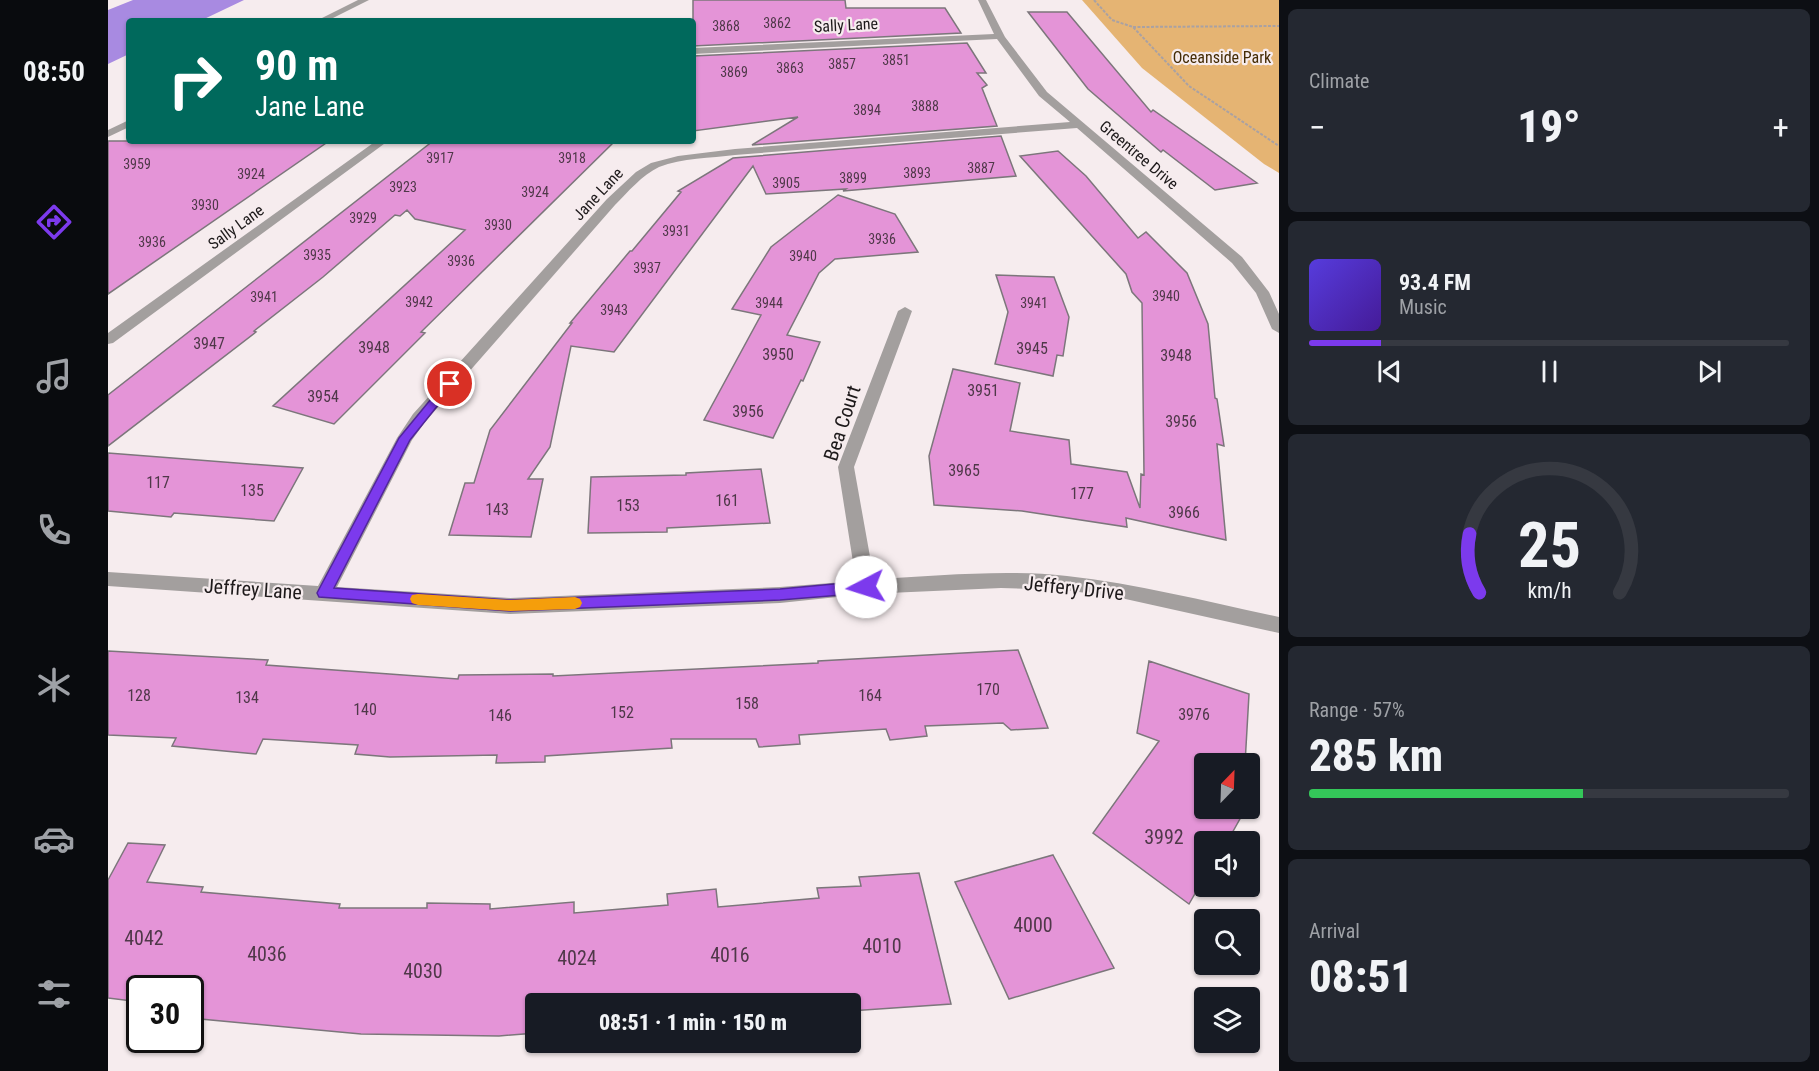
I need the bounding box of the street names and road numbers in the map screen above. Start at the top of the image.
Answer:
street label: Sally Lane [813,14,879,36]
street label: Greentree Drive [1096,117,1182,193]
street label: Jane Lane [569,164,627,224]
street label: Sally Lane [204,200,268,254]
street label: Bea Court [819,382,865,464]
street label: Jeffery Drive [1023,571,1125,605]
street label: Jeffrey Lane [203,574,303,604]

